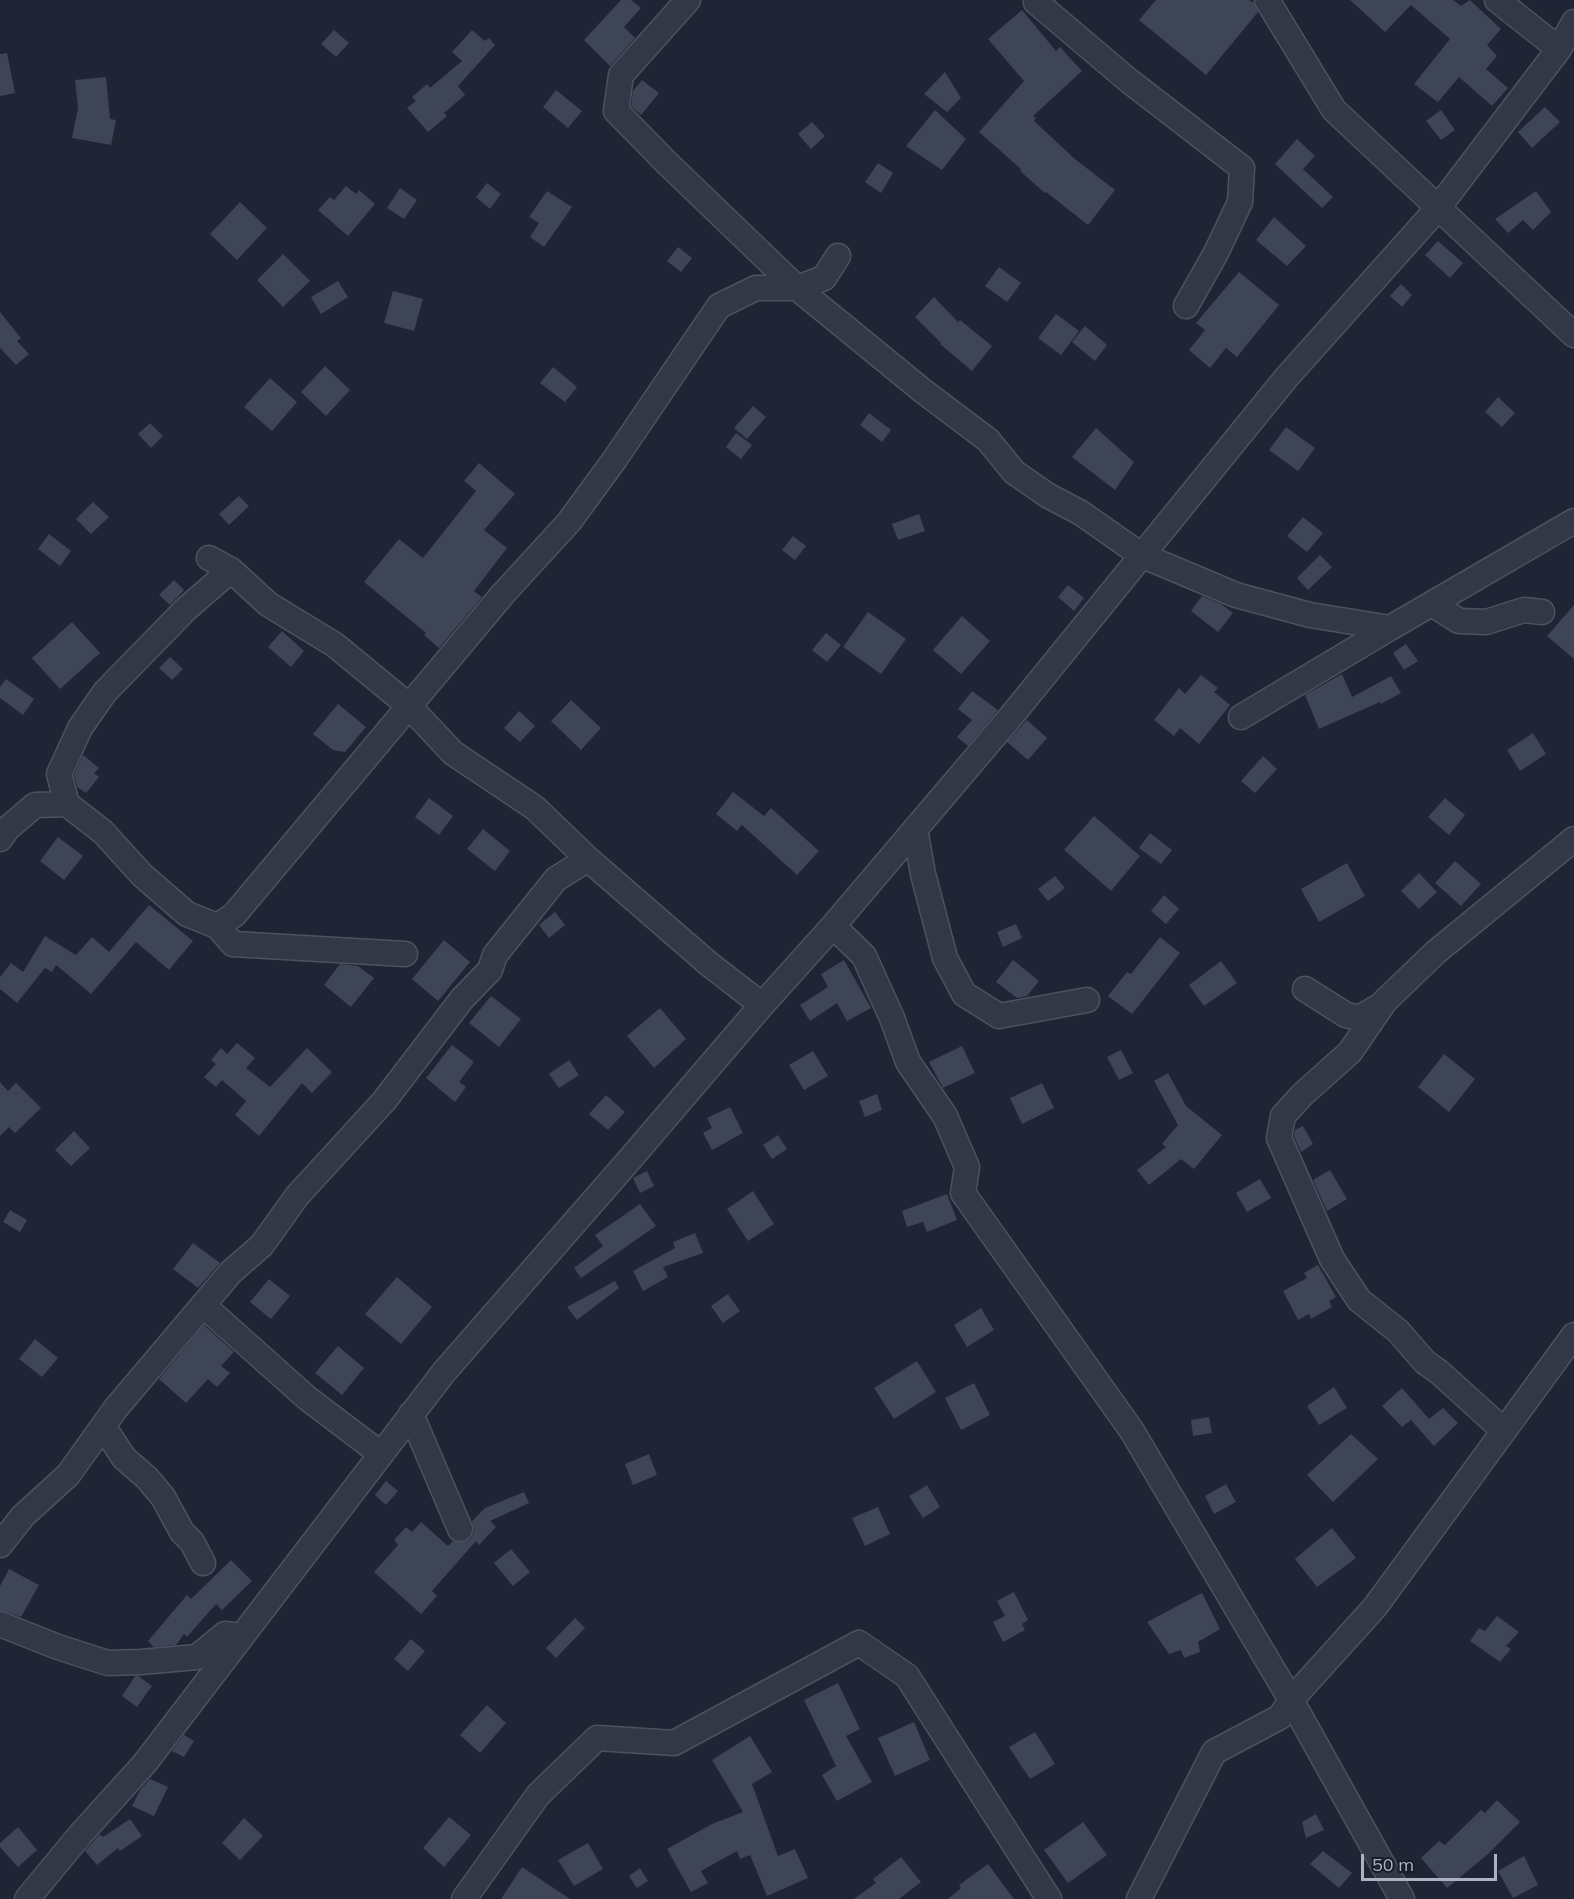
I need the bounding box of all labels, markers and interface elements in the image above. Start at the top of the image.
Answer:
scale bar [1364,1842,1500,1880]
text: 50 m [1372,1853,1414,1876]

